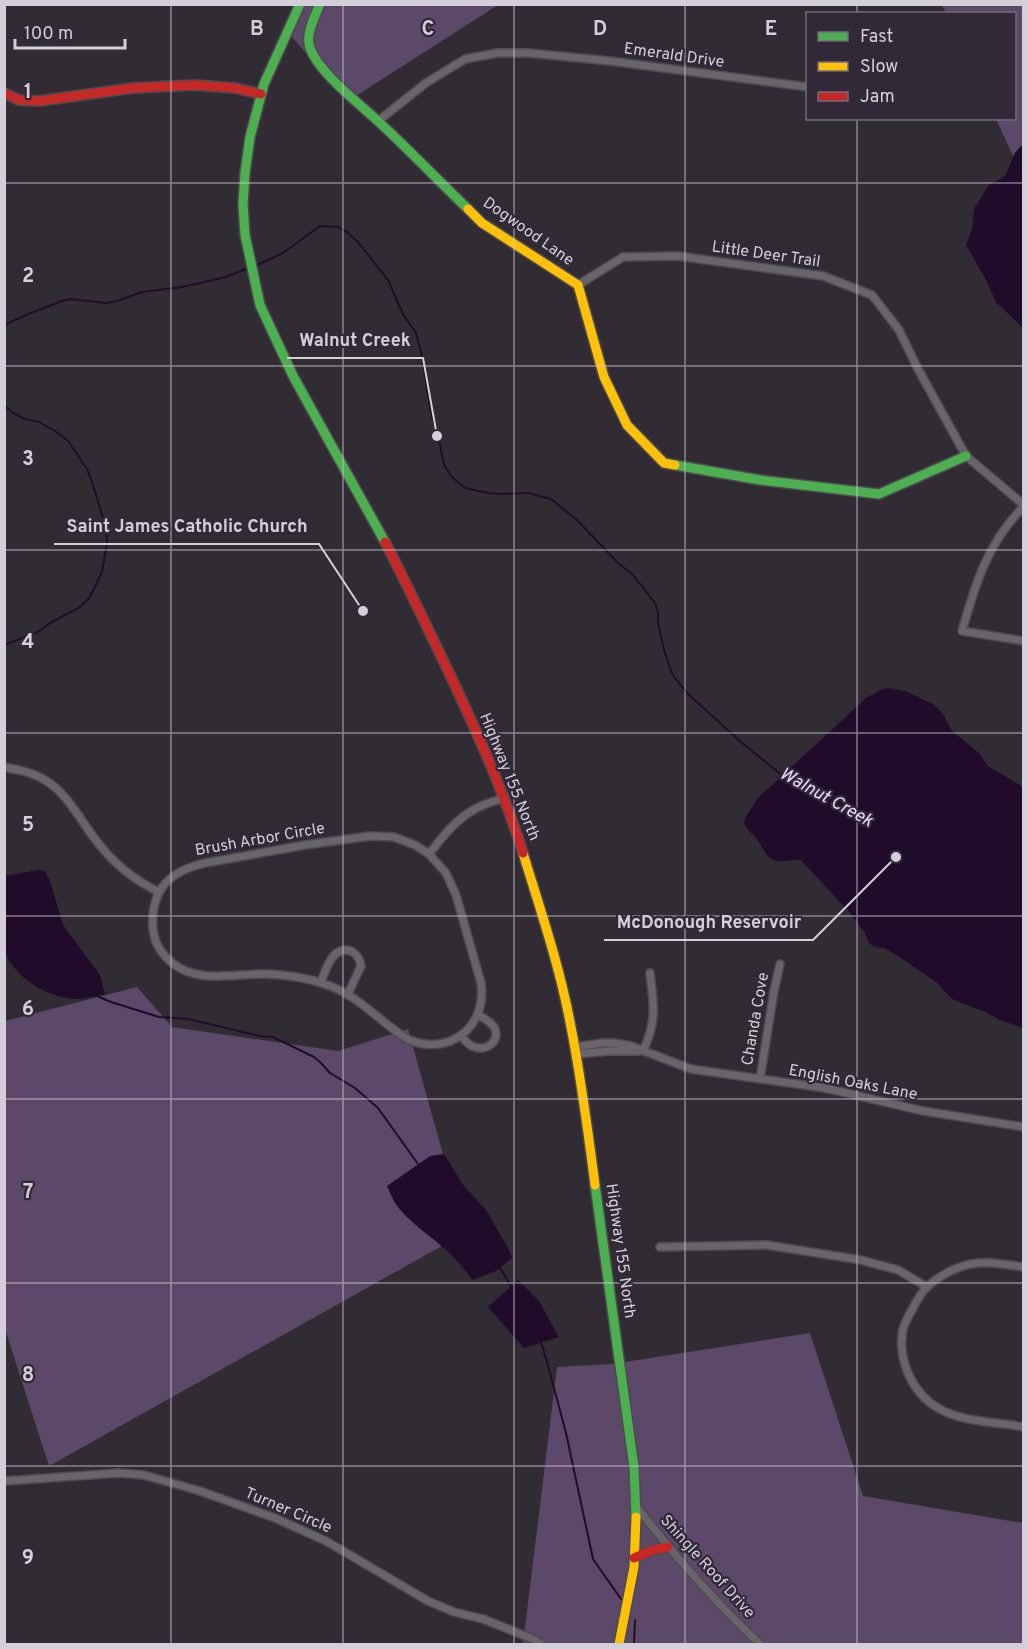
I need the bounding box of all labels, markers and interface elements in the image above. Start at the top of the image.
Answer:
scale bar [15,12,124,50]
legend [806,12,1016,120]
text: B [250,17,264,43]
text: C [422,17,434,43]
text: D [593,17,607,43]
text: E [765,17,777,43]
text: 100 m [24,23,73,46]
text: Fast [860,26,893,49]
street label: Emerald Drive [622,39,726,73]
text: Slow [860,56,898,79]
text: 1 [24,80,32,106]
text: Jam [860,86,895,109]
street label: Dogwood Lane [479,193,577,271]
street label: Little Deer Trail [710,237,822,273]
text: 2 [22,264,34,290]
callout: Walnut Creek [287,322,423,358]
text: Walnut Creek [299,330,411,353]
text: 3 [22,447,34,473]
callout: Saint James Catholic Church [54,508,319,544]
text: Saint James Catholic Church [66,516,308,539]
text: 4 [22,630,34,656]
street label: Highway 155 North [474,710,544,844]
water label: Walnut Creek [775,763,878,834]
text: 5 [22,813,34,839]
street label: Brush Arbor Circle [194,819,326,861]
callout: McDonough Reservoir [604,904,813,940]
text: McDonough Reservoir [617,912,802,935]
street label: Chanda Cove [738,971,774,1067]
text: 6 [22,997,34,1023]
street label: English Oaks Lane [787,1061,919,1105]
text: 7 [23,1180,33,1206]
street label: Highway 155 North [601,1182,639,1320]
text: 8 [22,1363,34,1389]
street label: Turner Circle [241,1484,335,1538]
street label: Shingle Roof Drive [655,1511,759,1623]
text: 9 [22,1546,34,1572]

